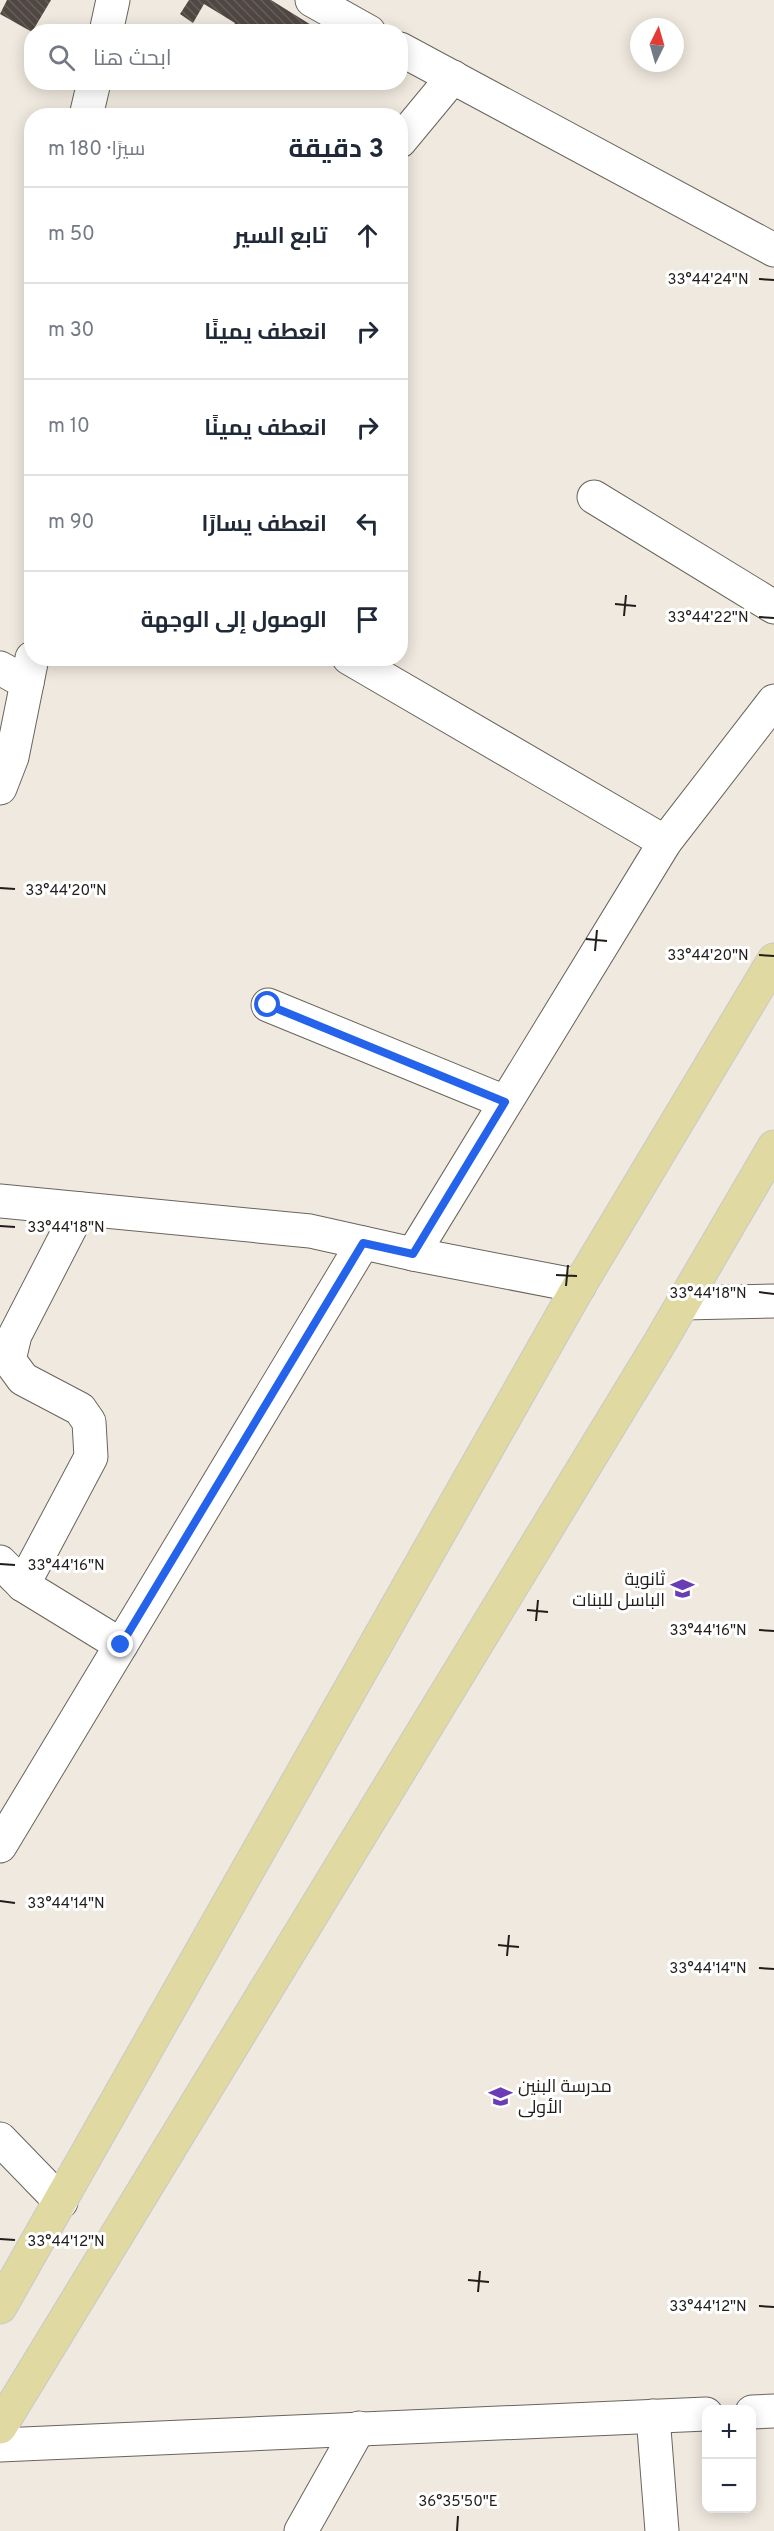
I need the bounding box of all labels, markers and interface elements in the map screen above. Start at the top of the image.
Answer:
north arrow [630,18,684,72]
search box [24,24,408,90]
icon: search [45,41,78,74]
text: ابحث هنا [93,46,172,73]
text: 3 دقيقة [288,134,384,167]
text: سيرًا · 180 m [48,137,145,163]
icon: ahead [351,219,384,252]
text: 50 m [48,222,95,248]
text: تابع السير [234,224,327,251]
text: 33°44'24"N [667,271,749,290]
icon: right [351,315,384,348]
text: 30 m [48,318,94,344]
text: انعطف يمينًا [204,320,327,347]
icon: right [351,411,384,444]
text: 10 m [48,414,90,440]
text: انعطف يمينًا [204,416,327,443]
icon: left [351,507,384,540]
text: 90 m [48,510,94,536]
text: انعطف يسارًا [202,512,327,539]
icon: arrive [351,603,384,636]
text: الوصول إلى الوجهة [141,608,327,635]
text: 33°44'22"N [667,609,749,628]
text: 33°44'20"N [25,882,107,901]
text: 33°44'20"N [667,947,749,966]
route start [254,991,280,1017]
text: 33°44'18"N [27,1219,105,1238]
text: 33°44'18"N [669,1285,747,1304]
text: 33°44'16"N [27,1557,105,1576]
place label: ثانوية الباسل للبنات [572,1569,665,1613]
school or university icon: ثانوية الباسل للبنات [670,1576,696,1602]
text: 33°44'16"N [669,1622,747,1641]
route end [107,1631,133,1657]
text: 33°44'14"N [27,1895,105,1914]
text: 33°44'14"N [669,1960,747,1979]
place label: مدرسة البنين الأولى [518,2076,612,2120]
school or university icon: مدرسة البنين الأولى [487,2083,513,2109]
text: 33°44'12"N [27,2233,105,2252]
text: 33°44'12"N [669,2298,747,2317]
map controls [702,2405,756,2513]
button: + [702,2405,756,2459]
button: − [702,2459,756,2513]
text: 36°35'50"E [418,2493,498,2512]

